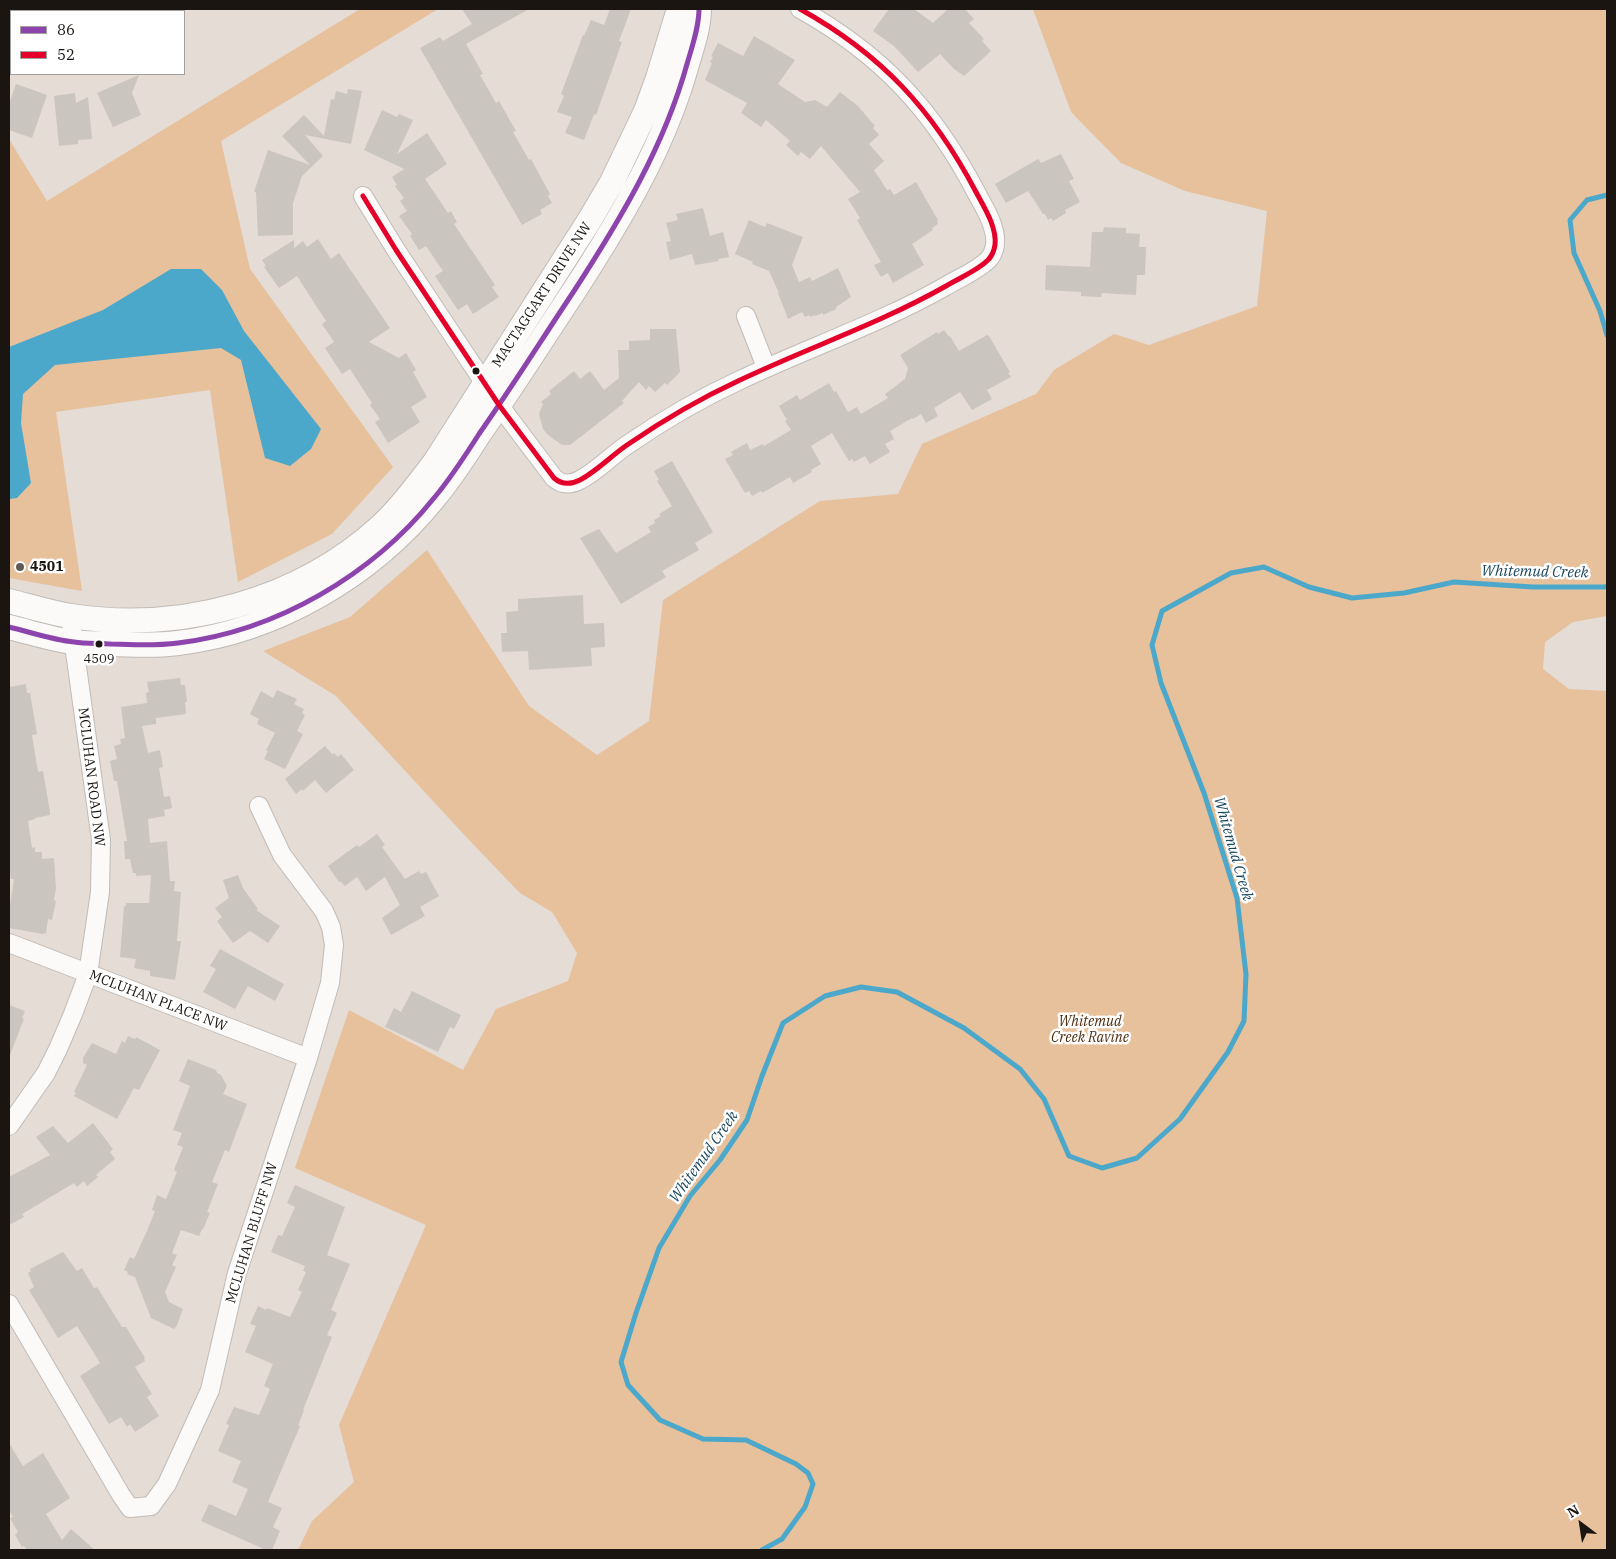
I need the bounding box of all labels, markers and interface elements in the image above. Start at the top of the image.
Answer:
legend [10,10,185,75]
text: 86 [57,20,75,39]
text: 52 [57,45,75,64]
street label: MACTAGGART DRIVE NW [489,219,595,371]
unlabelled marker [471,366,481,376]
place label: 4501 [30,559,64,575]
marker: 4501 [14,561,26,573]
water label: Whitemud Creek [1481,562,1589,582]
marker: 4509 [94,639,104,649]
place label: 4509 [83,651,115,667]
street label: MCLUHAN ROAD NW [74,706,108,848]
water label: Whitemud Creek [1210,795,1256,903]
street label: MCLUHAN PLACE NW [87,967,229,1035]
park label: Whitemud Creek Ravine [1051,1014,1129,1046]
water label: Whitemud Creek [666,1108,742,1206]
street label: MCLUHAN BLUFF NW [223,1160,281,1306]
north arrow [1556,1499,1606,1549]
text: N [1564,1501,1583,1522]

